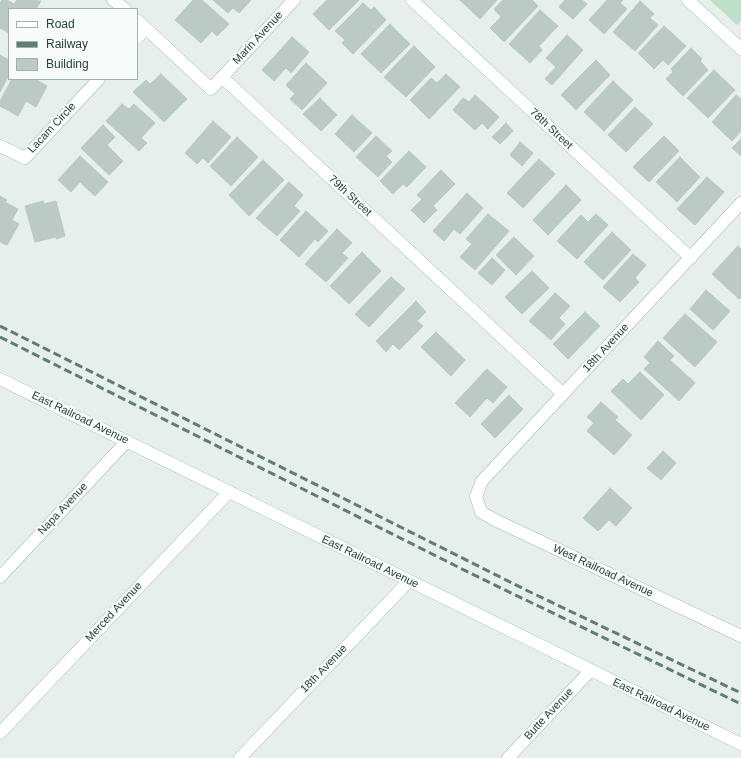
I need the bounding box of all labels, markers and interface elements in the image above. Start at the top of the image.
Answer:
legend [8,8,138,80]
street label: Marin Avenue [230,9,286,67]
text: Road [46,17,75,31]
text: Railway [46,37,88,51]
text: Building [46,57,89,71]
street label: Lacam Circle [25,100,79,156]
street label: 78th Street [527,106,575,152]
street label: 79th Street [326,173,374,219]
street label: 18th Avenue [580,321,632,375]
street label: East Railroad Avenue [29,389,131,447]
street label: Napa Avenue [36,480,90,538]
street label: East Railroad Avenue [319,533,421,591]
street label: West Railroad Avenue [551,542,655,600]
street label: Merced Avenue [83,579,145,645]
street label: 18th Avenue [298,642,350,696]
street label: East Railroad Avenue [610,676,712,734]
street label: Butte Avenue [522,685,576,743]

